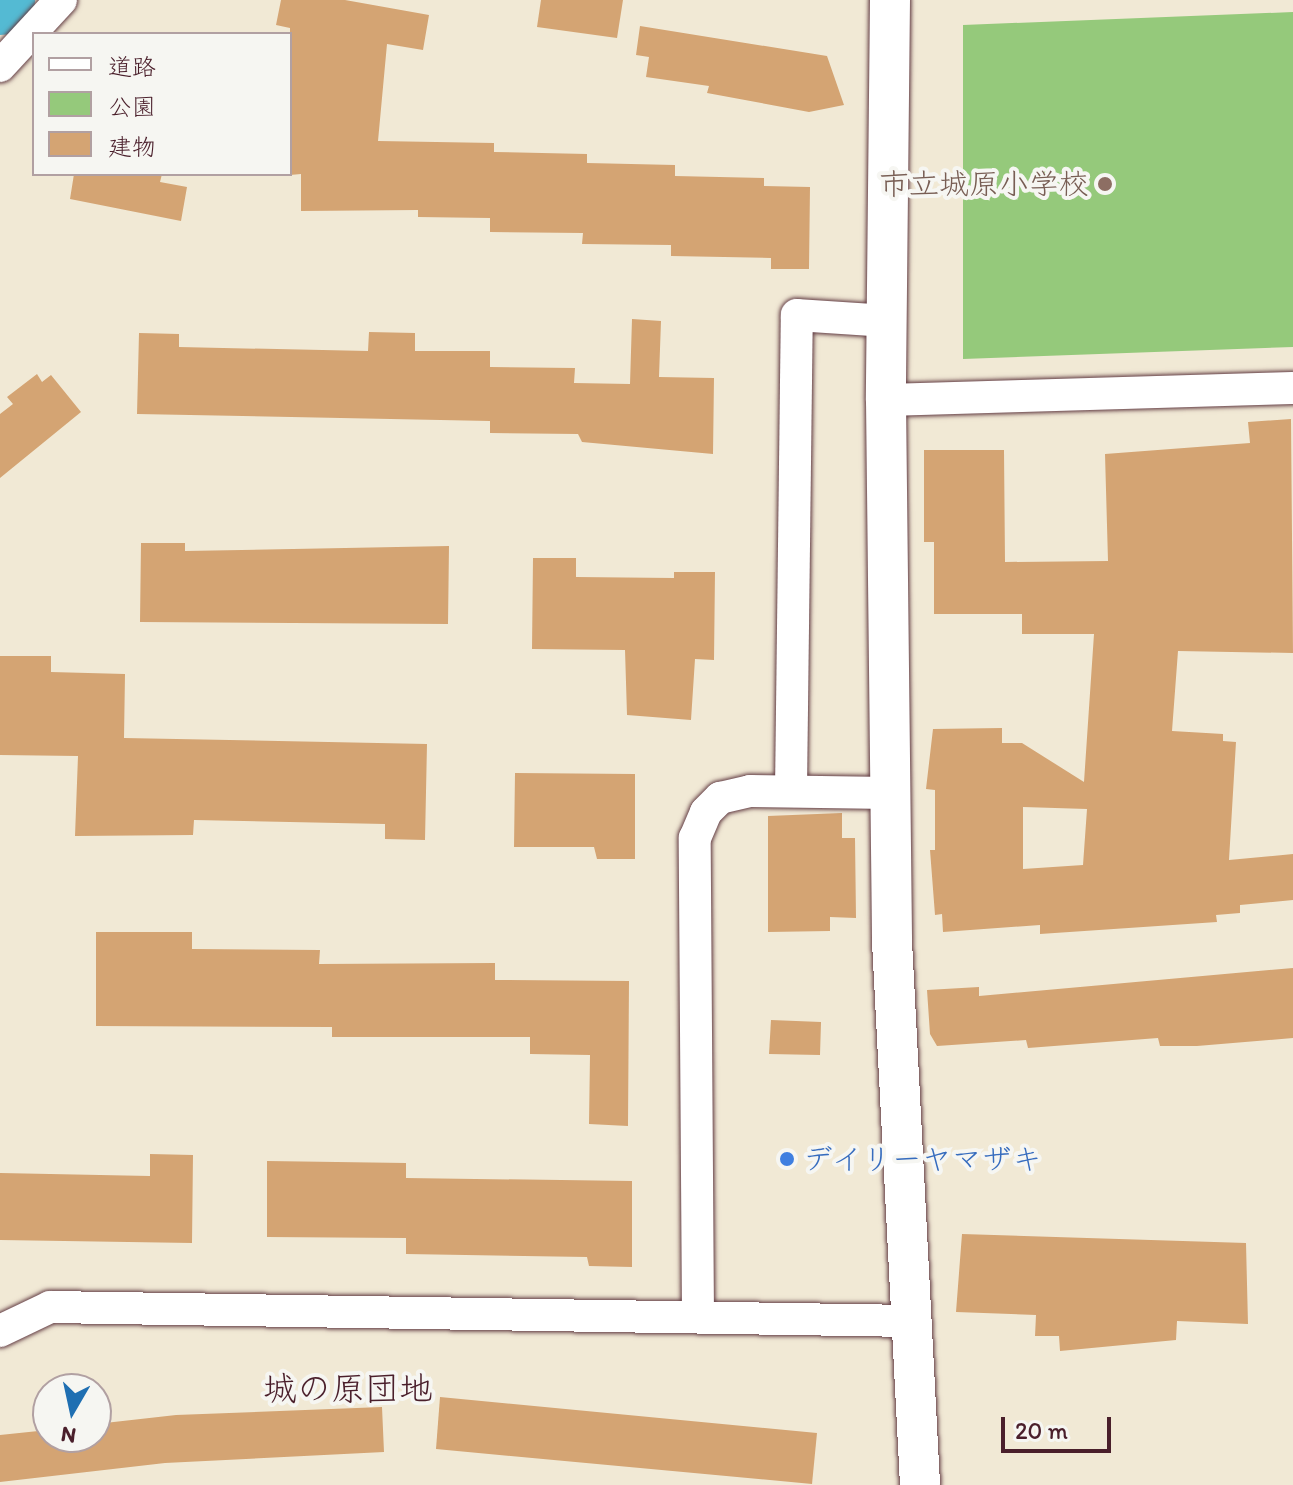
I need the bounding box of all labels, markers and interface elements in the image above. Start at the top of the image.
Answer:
legend [32,32,292,176]
text: 道路 [108,52,156,81]
text: 公園 [108,92,156,121]
text: 建物 [108,132,156,161]
place label: 市立城原小学校 [879,166,1089,202]
marker: 市立城原小学校 [1096,175,1114,193]
place label: デイリーヤマザキ [803,1141,1043,1177]
marker: デイリーヤマザキ [778,1150,796,1168]
district label: 城の原団地 [263,1369,433,1409]
north arrow [32,1373,112,1453]
scale bar [1005,1401,1115,1451]
text: 20 m [1015,1416,1068,1445]
text: N [59,1421,78,1450]

